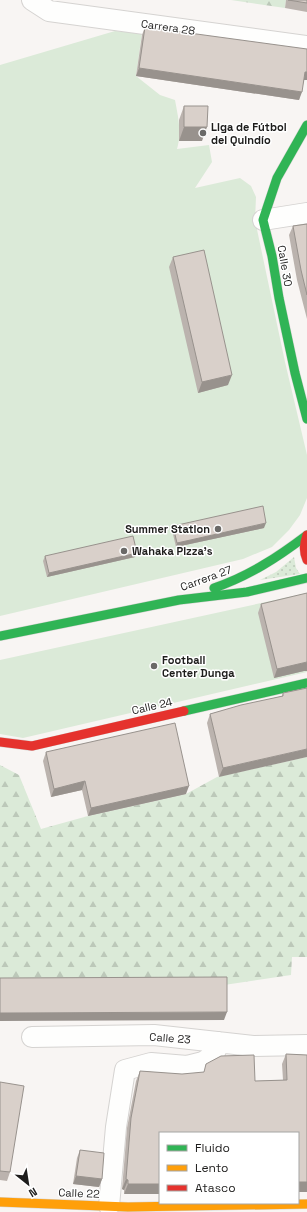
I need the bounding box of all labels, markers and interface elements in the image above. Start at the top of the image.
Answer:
street label: Carrera 28 [140,16,196,38]
place label: Liga de Fútbol del Quindío [211,120,287,147]
marker: Liga de Fútbol del Quindío [198,128,208,138]
street label: Calle 30 [274,244,296,288]
place label: Summer Station [125,522,210,536]
marker: Summer Station [213,524,223,534]
place label: Wahaka Pizza's [132,544,213,558]
marker: Wahaka Pizza's [119,546,129,556]
street label: Carrera 27 [178,562,234,594]
place label: Football Center Dunga [162,653,235,680]
marker: Football Center Dunga [149,661,159,671]
street label: Calle 24 [130,695,174,717]
street label: Calle 23 [149,1030,191,1046]
legend [159,1132,299,1204]
text: Fluido [195,1140,230,1156]
text: Lento [195,1160,229,1176]
north arrow [8,1164,48,1204]
text: Atasco [195,1180,236,1196]
text: N [26,1185,40,1201]
street label: Calle 22 [58,1185,100,1201]

